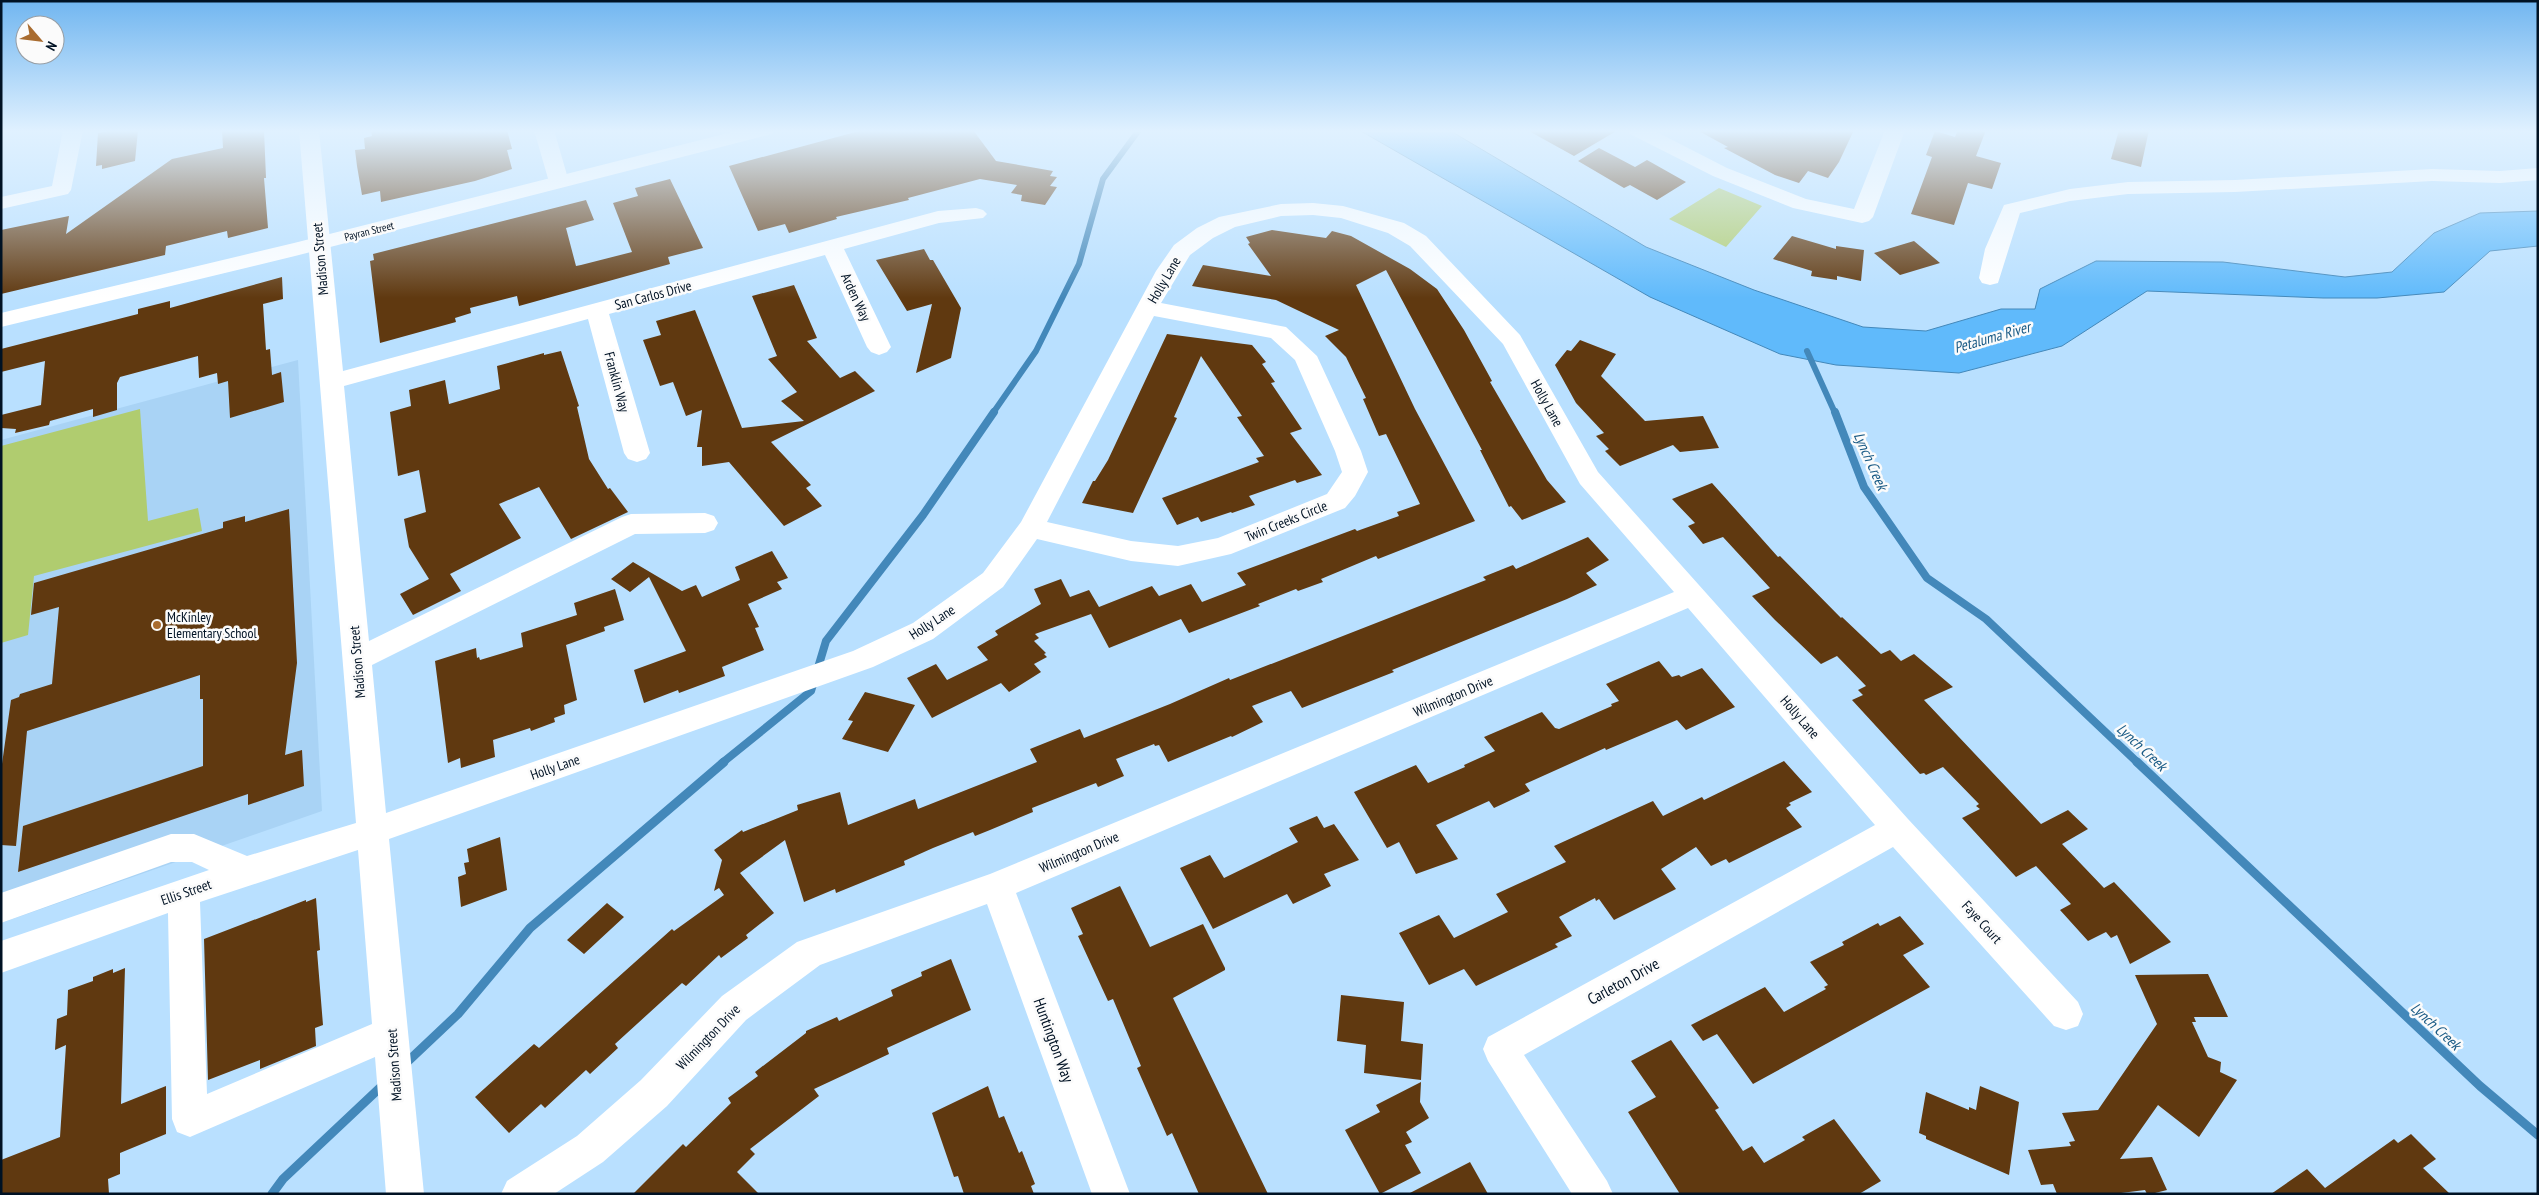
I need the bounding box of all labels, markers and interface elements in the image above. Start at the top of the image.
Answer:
north arrow [15,15,65,65]
text: N [42,39,61,54]
street label: Payran Street [343,218,395,244]
street label: Madison Street [308,222,332,296]
street label: Holly Lane [1143,253,1185,307]
street label: Arden Way [837,270,875,325]
street label: San Carlos Drive [613,276,694,314]
water label: Petaluma River [1952,317,2034,357]
street label: Franklin Way [600,350,634,415]
street label: Holly Lane [1527,376,1567,430]
water label: Lynch Creek [1850,429,1893,495]
street label: Twin Creeks Circle [1242,496,1330,546]
street label: Holly Lane [906,600,958,643]
place label: McKinley Elementary School [167,608,257,642]
marker: McKinley Elementary School [151,619,163,631]
street label: Madison Street [345,625,369,699]
street label: Wilmington Drive [1411,671,1496,721]
street label: Holly Lane [1776,692,1824,742]
water label: Lynch Creek [2113,719,2172,776]
street label: Holly Lane [528,750,582,784]
street label: Wilmington Drive [1037,827,1122,877]
street label: Ellis Street [158,875,214,909]
street label: Faye Court [1958,897,2006,947]
street label: Carleton Drive [1584,953,1662,1009]
street label: Huntington Way [1029,995,1079,1085]
water label: Lynch Creek [2407,998,2466,1055]
street label: Wilmington Drive [672,1000,744,1074]
street label: Madison Street [382,1028,406,1102]

